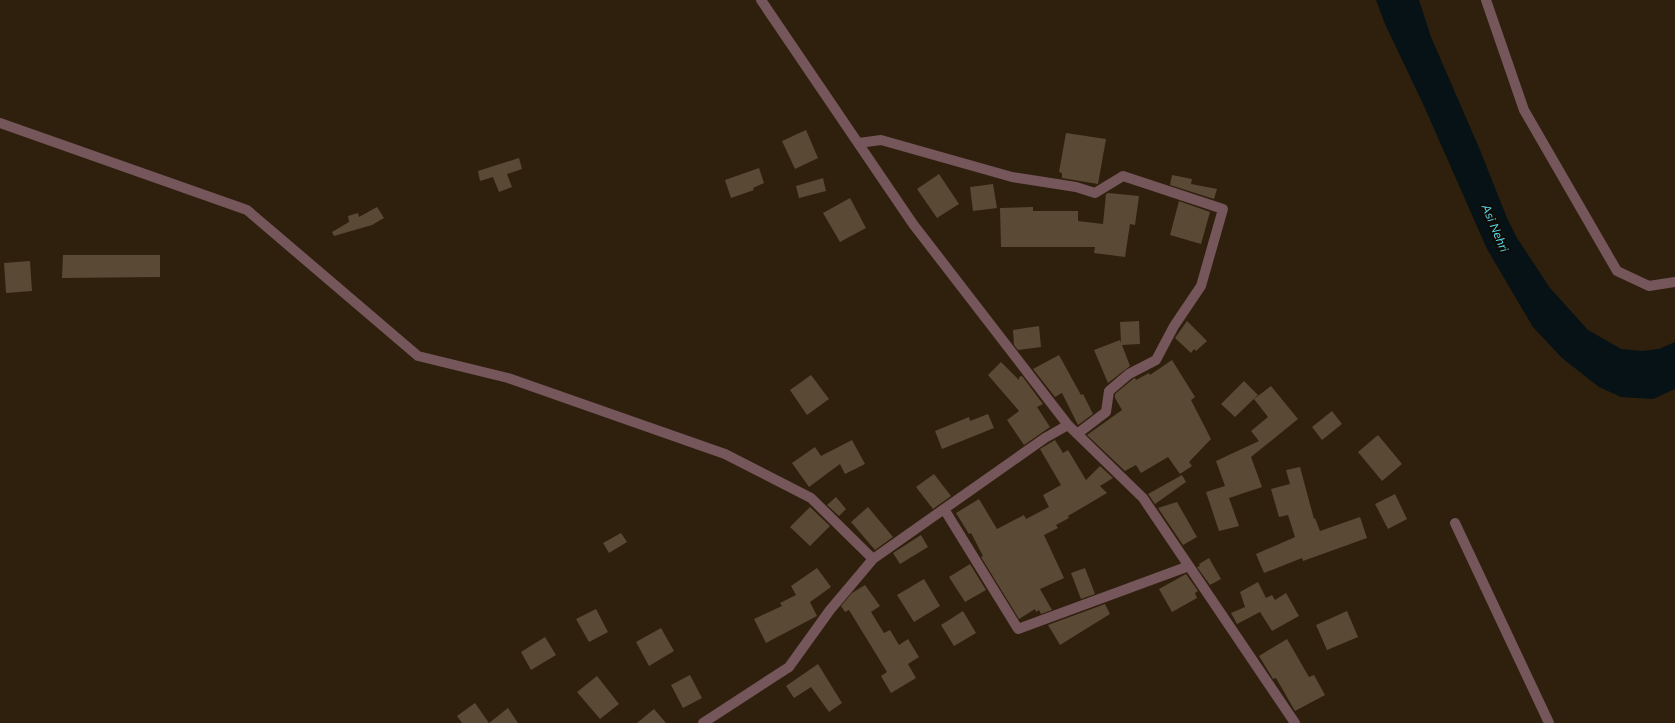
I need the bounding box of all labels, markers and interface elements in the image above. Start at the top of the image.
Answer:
water label: Asi Nehri [1478,201,1512,254]

